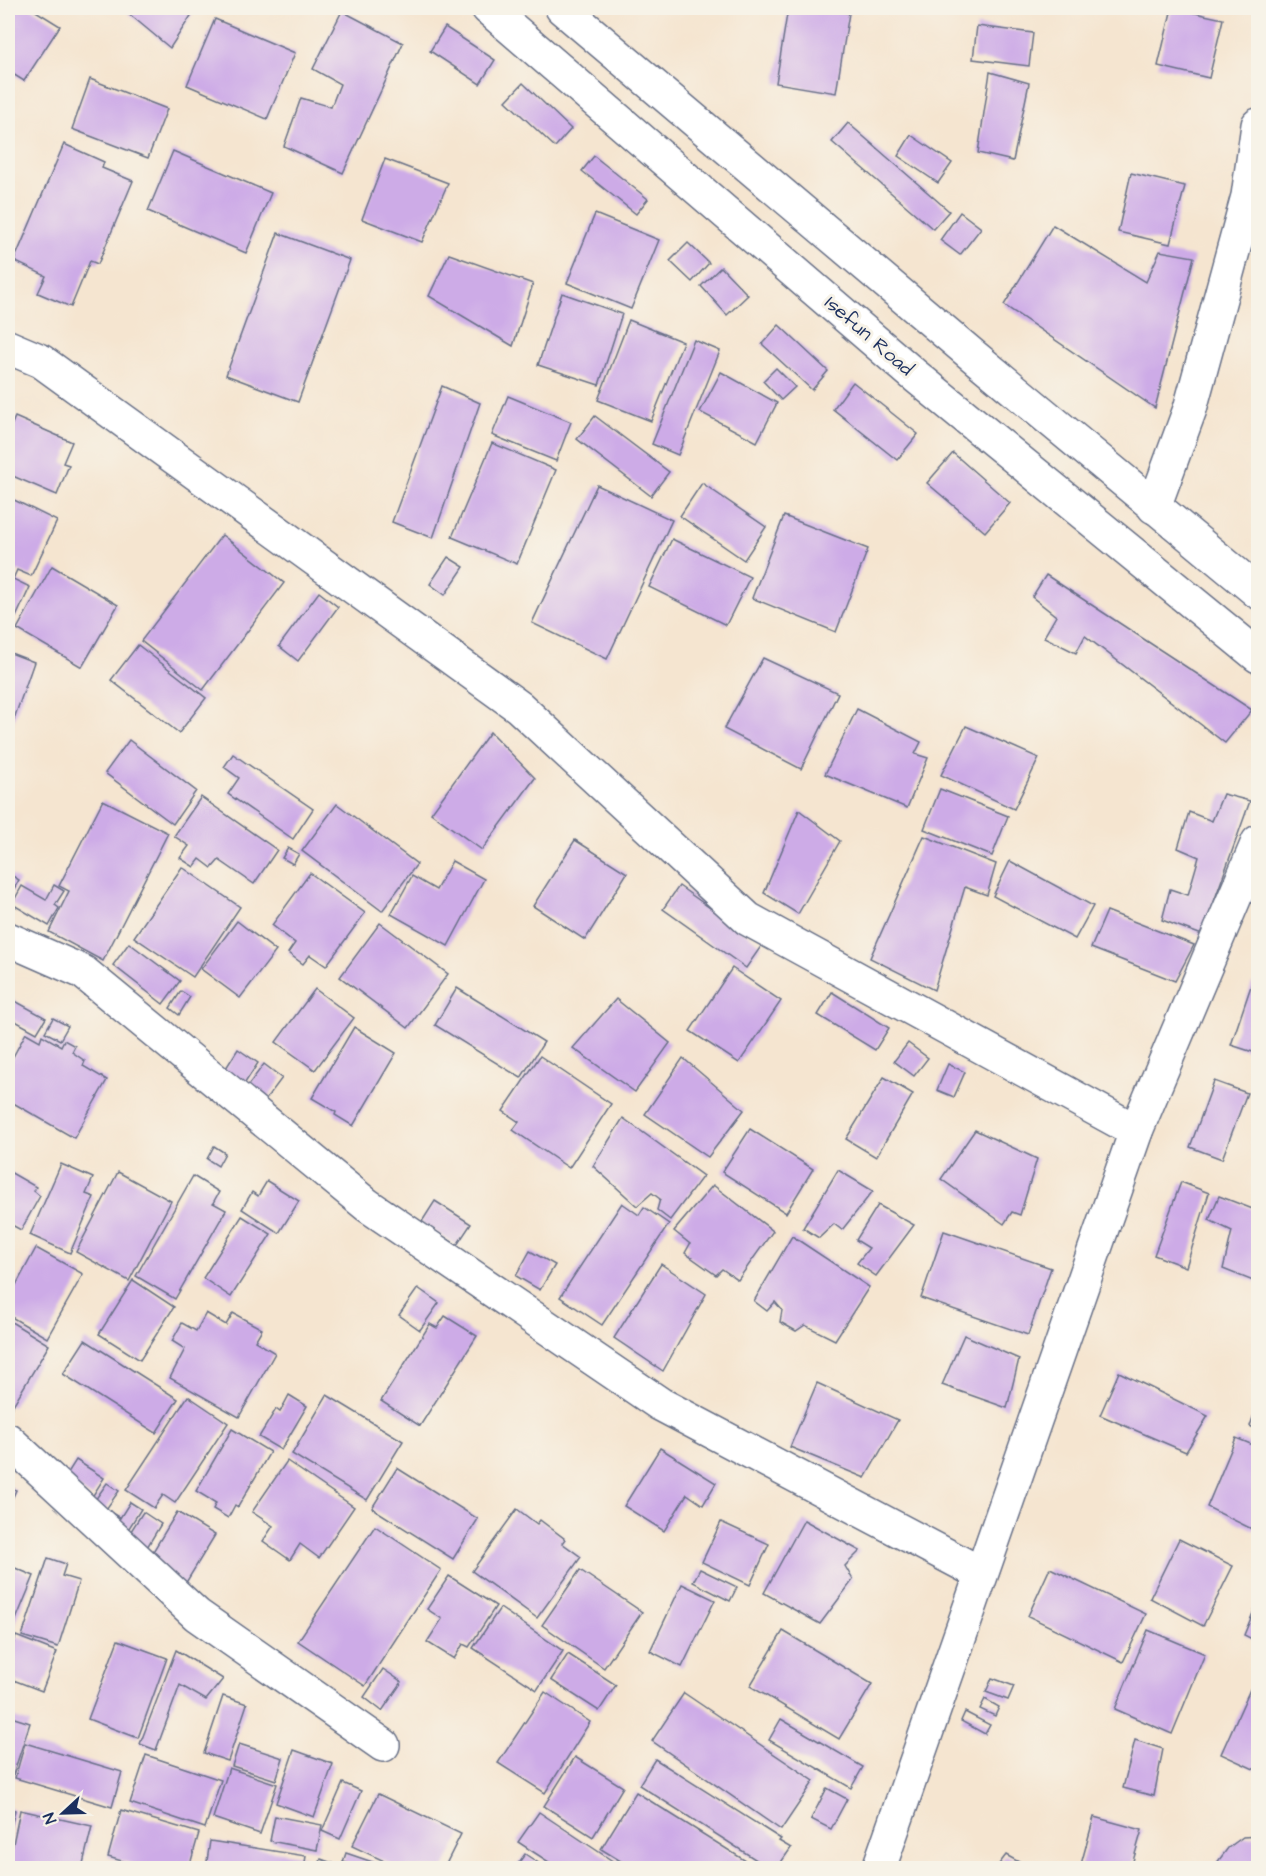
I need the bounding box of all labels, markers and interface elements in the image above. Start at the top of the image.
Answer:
street label: Isefun Road [818,289,920,383]
north arrow [33,1783,93,1843]
text: N [38,1809,62,1827]

